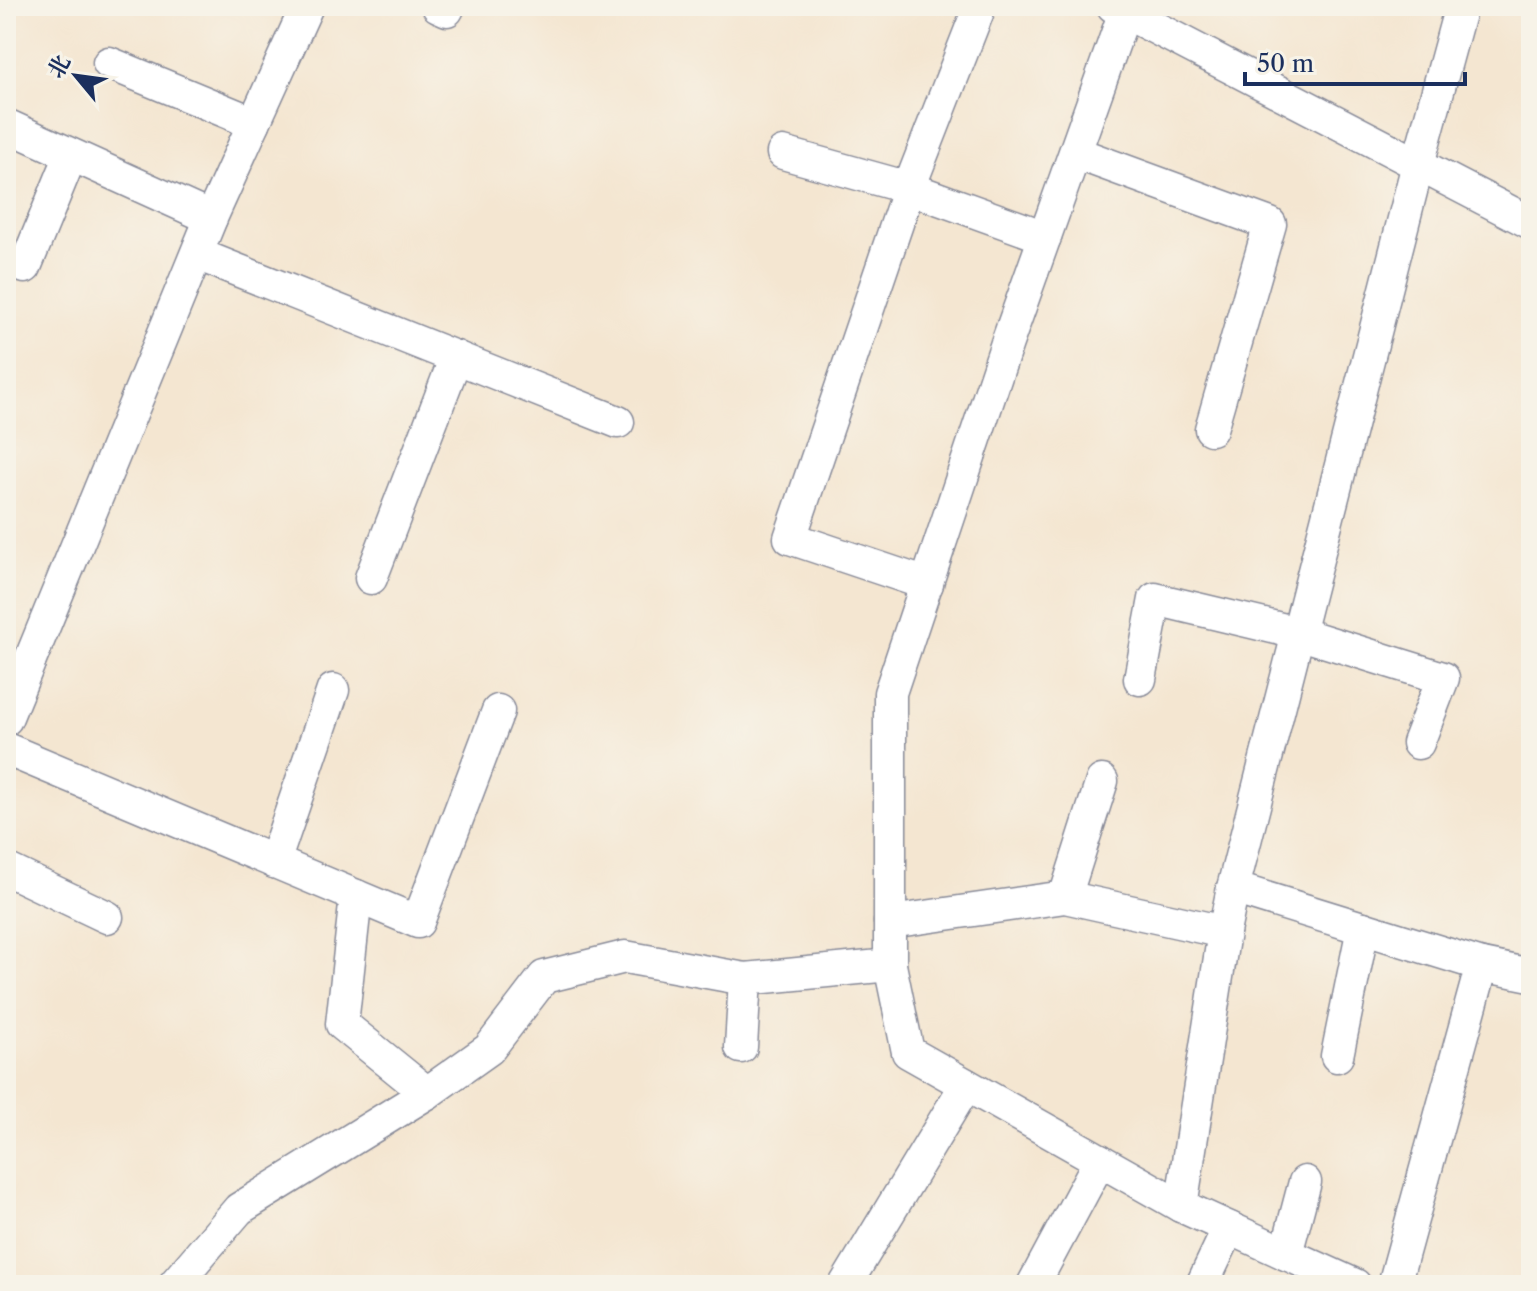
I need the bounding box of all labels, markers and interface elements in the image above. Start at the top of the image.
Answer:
north arrow [36,36,116,116]
scale bar [1245,36,1465,86]
text: 50 m [1257,49,1314,78]
text: 北 [42,50,76,83]

